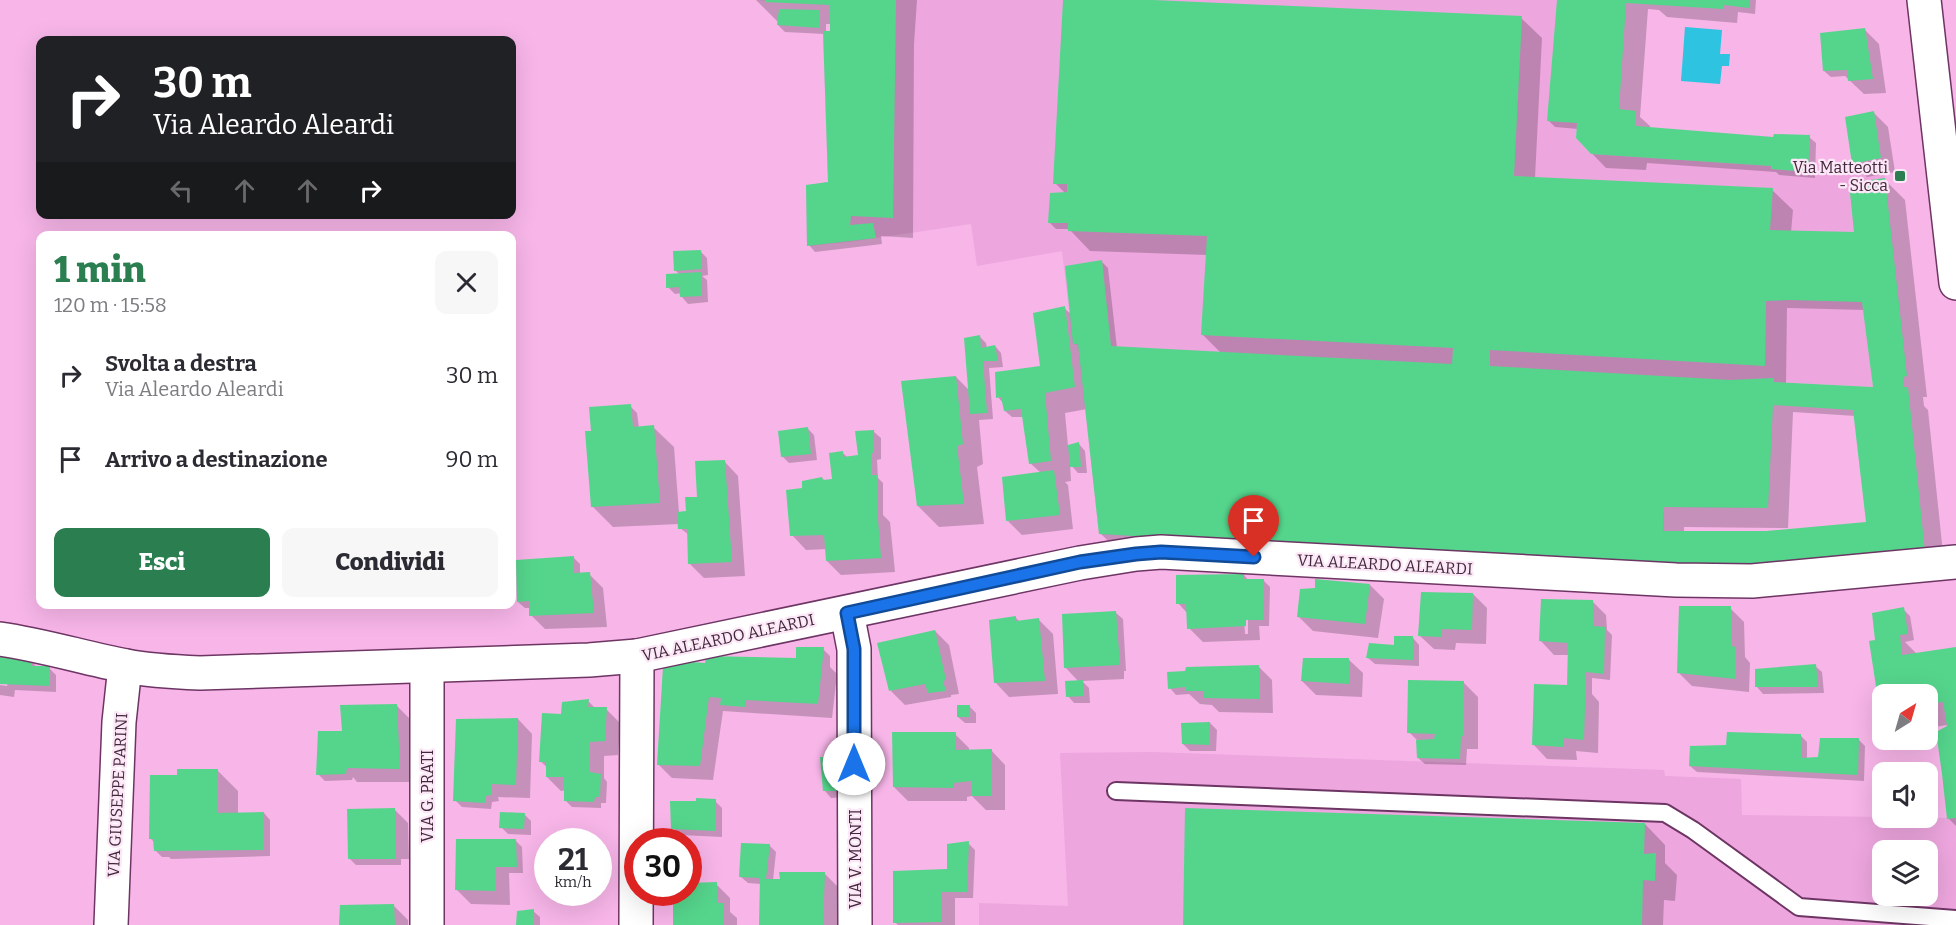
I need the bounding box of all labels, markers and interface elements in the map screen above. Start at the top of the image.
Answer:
text: 30 m [153,58,252,108]
icon: right [54,60,132,138]
text: Via Aleardo Aleardi [153,109,394,141]
place label: Via Matteotti - Sicca [1793,158,1888,195]
marker: Via Matteotti - Sicca [1893,169,1907,183]
icon: left [165,174,198,207]
icon: ahead [228,174,261,207]
icon: ahead [291,174,324,207]
icon: right [354,174,387,207]
text: 1 min [54,248,146,292]
button: close [435,251,498,314]
text: 120 m · 15:58 [54,293,167,317]
text: Svolta a destra [105,350,257,377]
icon: right [54,359,87,392]
text: 30 m [446,362,498,389]
text: Via Aleardo Aleardi [105,377,284,401]
icon: arrive [54,443,87,476]
text: Arrivo a destinazione [105,446,328,473]
text: 90 m [446,446,498,473]
pin [1228,495,1279,557]
icon: arrive [1237,504,1270,537]
button: Esci [54,528,270,597]
button: Condividi [282,528,498,597]
street label: VIA ALEARDO ALEARDI [1297,550,1473,579]
street label: VIA ALEARDO ALEARDI [640,610,816,665]
north arrow [1872,684,1938,750]
map controls [1872,684,1938,906]
street label: VIA GIUSEPPE PARINI [104,712,131,878]
position arrow [822,732,886,796]
street label: VIA G. PRATI [418,750,437,842]
button: sound [1872,762,1938,828]
street label: VIA V. MONTI [846,809,865,909]
speed limit sign: 30 [624,828,702,906]
button: layers [1872,840,1938,906]
text: 21 [558,842,588,878]
text: km/h [554,873,592,891]

